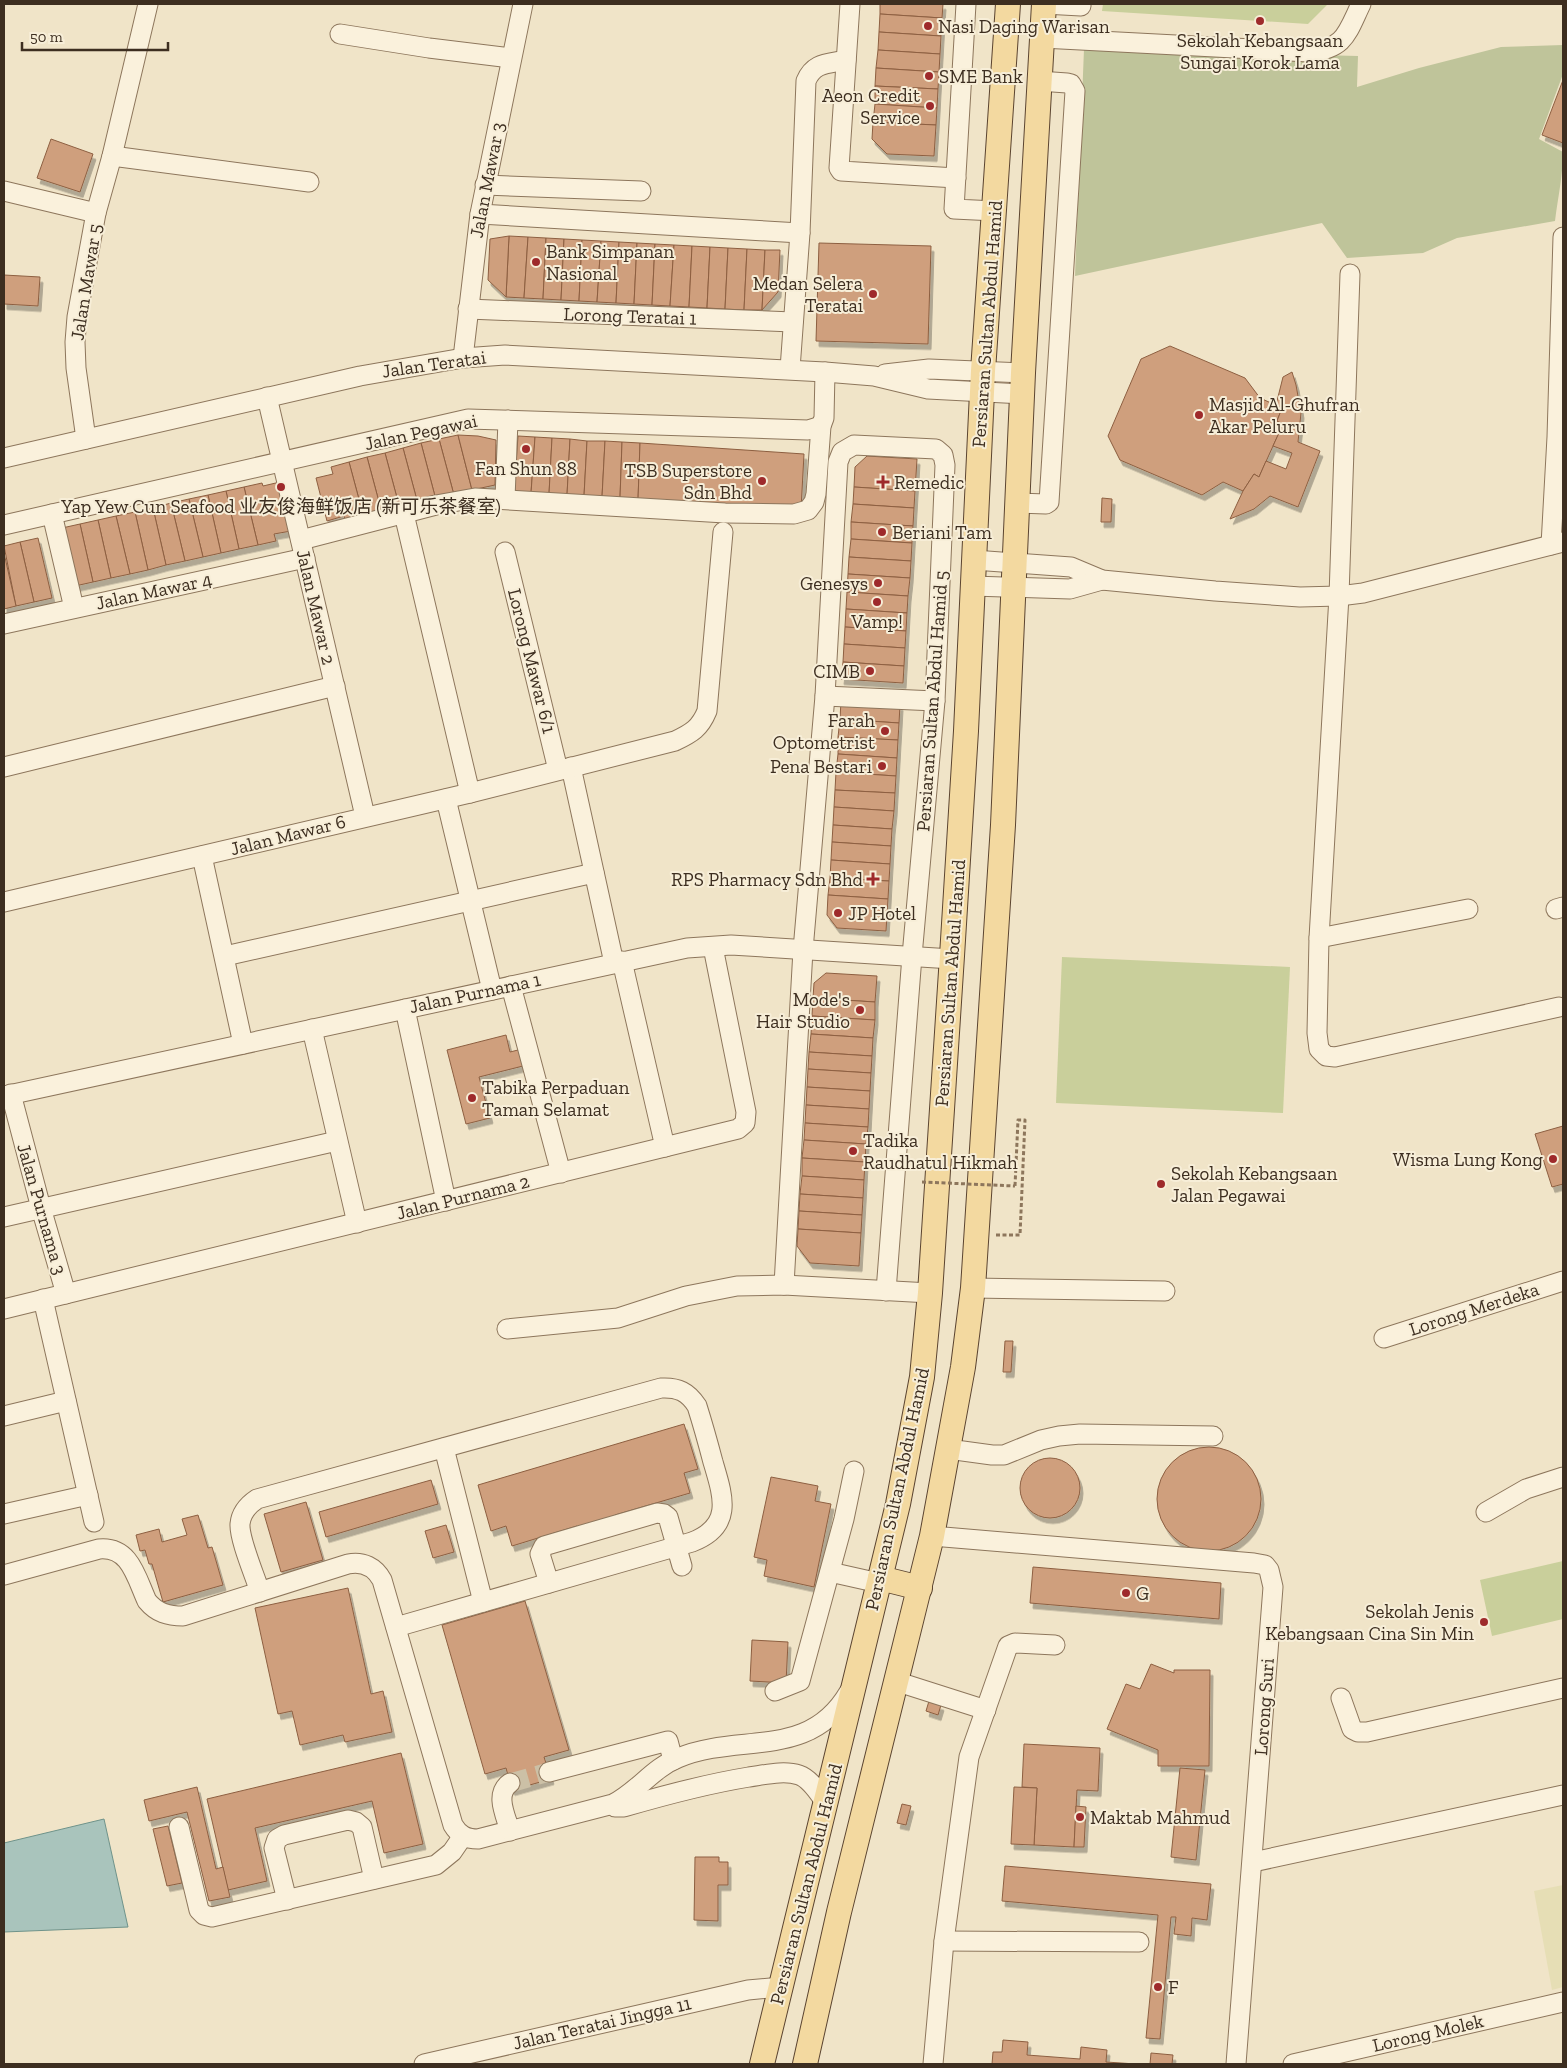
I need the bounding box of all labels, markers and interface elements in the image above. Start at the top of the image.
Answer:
place label: Nasi Daging Warisan [938,15,1110,38]
marker: Sekolah Kebangsaan Sungai Korok Lama [1254,15,1266,27]
scale bar [22,20,169,52]
marker: Nasi Daging Warisan [922,20,934,32]
text: 50 m [30,28,63,46]
place label: Sekolah Kebangsaan Sungai Korok Lama [1177,29,1343,74]
place label: SME Bank [939,65,1023,88]
marker: SME Bank [923,70,935,82]
place label: Aeon Credit Service [822,84,920,129]
marker: Aeon Credit Service [924,100,936,112]
street label: Jalan Mawar 3 [465,120,509,240]
street label: Persiaran Sultan Abdul Hamid [967,199,1007,448]
street label: Jalan Mawar 5 [65,222,107,342]
place label: Bank Simpanan Nasional [546,240,674,285]
marker: Bank Simpanan Nasional [530,256,542,268]
place label: Medan Selera Teratai [753,272,863,317]
marker: Medan Selera Teratai [867,288,879,300]
street label: Lorong Teratai 1 [563,302,697,330]
street label: Jalan Teratai [381,345,487,383]
place label: Masjid Al-Ghufran Akar Peluru [1209,393,1360,438]
street label: Jalan Pegawai [363,409,479,455]
marker: Masjid Al-Ghufran Akar Peluru [1193,409,1205,421]
marker: Fan Shun 88 [520,443,532,455]
place label: Fan Shun 88 [475,457,577,480]
place label: TSB Superstore Sdn Bhd [624,459,753,504]
place label: Remedic [894,471,965,494]
marker: TSB Superstore Sdn Bhd [756,475,768,487]
marker: Remedic [876,475,890,489]
marker: Yap Yew Cun Seafood 业友俊海鲜饭店 (新可乐茶餐室) [275,481,287,493]
place label: Yap Yew Cun Seafood 业友俊海鲜饭店 (新可乐茶餐室) [60,495,501,518]
place label: Beriani Tam [892,521,992,544]
marker: Beriani Tam [876,526,888,538]
street label: Jalan Mawar 2 [292,547,340,667]
street label: Jalan Mawar 4 [94,567,214,615]
street label: Persiaran Sultan Abdul Hamid 5 [911,570,953,832]
place label: Genesys [800,572,868,595]
marker: Genesys [872,577,884,589]
street label: Lorong Mawar 6/1 [503,586,561,736]
marker: Vamp! [871,596,883,608]
place label: Vamp! [850,610,903,633]
place label: CIMB [813,660,860,683]
marker: CIMB [864,665,876,677]
place label: Farah Optometrist [773,709,875,754]
marker: Farah Optometrist [879,725,891,737]
place label: Pena Bestari [770,755,872,778]
marker: Pena Bestari [876,760,888,772]
street label: Jalan Mawar 6 [228,810,348,860]
street label: Persiaran Sultan Abdul Hamid [930,858,970,1107]
place label: RPS Pharmacy Sdn Bhd [671,868,864,891]
marker: RPS Pharmacy Sdn Bhd [867,873,879,885]
place label: JP Hotel [848,902,916,925]
marker: JP Hotel [832,907,844,919]
street label: Jalan Purnama 1 [407,968,543,1018]
place label: Mode's Hair Studio [756,988,850,1033]
marker: Mode's Hair Studio [854,1004,866,1016]
place label: Tabika Perpaduan Taman Selamat [482,1076,630,1121]
marker: Tabika Perpaduan Taman Selamat [466,1092,478,1104]
place label: Tadika Raudhatul Hikmah [863,1129,1018,1174]
street label: Jalan Purnama 3 [12,1141,72,1277]
marker: Tadika Raudhatul Hikmah [847,1145,859,1157]
place label: Wisma Lung Kong [1393,1148,1544,1171]
marker: Wisma Lung Kong [1547,1153,1559,1165]
place label: Sekolah Kebangsaan Jalan Pegawai [1171,1162,1337,1207]
street label: Jalan Purnama 2 [394,1169,532,1225]
marker: Sekolah Kebangsaan Jalan Pegawai [1155,1178,1167,1190]
street label: Lorong Merdeka [1406,1277,1542,1341]
street label: Persiaran Sultan Abdul Hamid [860,1365,934,1613]
place label: G [1136,1582,1149,1605]
marker: G [1120,1587,1132,1599]
place label: Sekolah Jenis Kebangsaan Cina Sin Min [1265,1600,1474,1645]
marker: Sekolah Jenis Kebangsaan Cina Sin Min [1478,1616,1490,1628]
street label: Lorong Suri [1249,1658,1279,1756]
street label: Persiaran Sultan Abdul Hamid [765,1761,847,2007]
place label: Maktab Mahmud [1090,1806,1231,1829]
marker: Maktab Mahmud [1074,1811,1086,1823]
place label: F [1168,1976,1179,1999]
marker: F [1152,1981,1164,1993]
street label: Jalan Teratai Jingga 11 [511,1991,693,2055]
street label: Lorong Molek [1370,2009,1486,2057]

